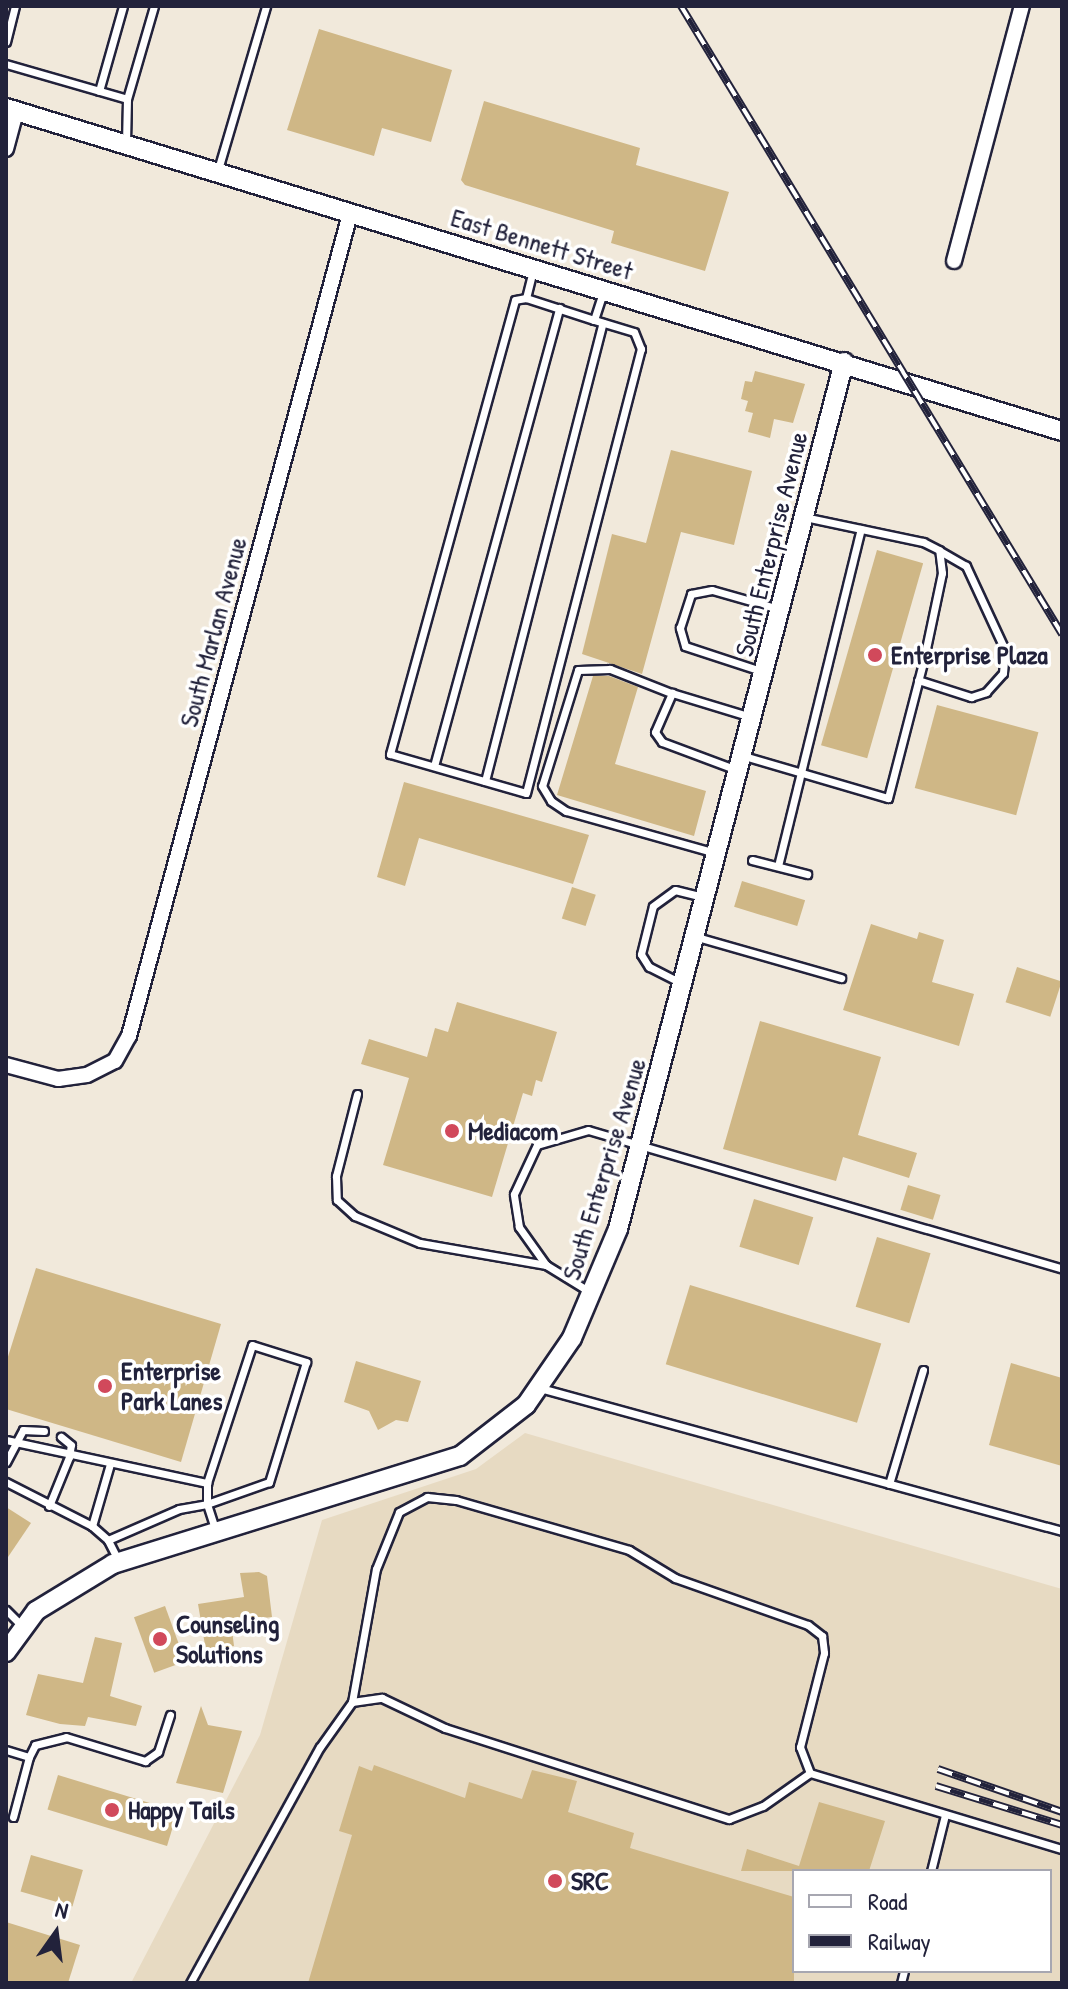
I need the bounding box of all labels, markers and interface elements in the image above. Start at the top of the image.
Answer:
street label: East Bennett Street [447,202,637,286]
street label: South Enterprise Avenue [728,428,814,660]
street label: South Marlan Avenue [173,534,253,730]
place label: Enterprise Plaza [891,639,1048,671]
marker: Enterprise Plaza [866,646,884,664]
street label: South Enterprise Avenue [555,1054,653,1284]
place label: Mediacom [468,1115,558,1147]
marker: Mediacom [443,1122,461,1140]
place label: Enterprise Park Lanes [121,1355,222,1416]
marker: Enterprise Park Lanes [96,1377,114,1395]
place label: Counseling Solutions [176,1608,279,1670]
marker: Counseling Solutions [151,1630,169,1648]
place label: Happy Tails [128,1794,235,1826]
marker: Happy Tails [103,1801,121,1819]
place label: SRC [571,1865,609,1897]
legend [792,1869,1052,1973]
marker: SRC [546,1872,564,1890]
text: Road [868,1885,907,1917]
north arrow [16,1893,96,1973]
text: N [52,1894,71,1926]
text: Railway [868,1925,931,1957]

